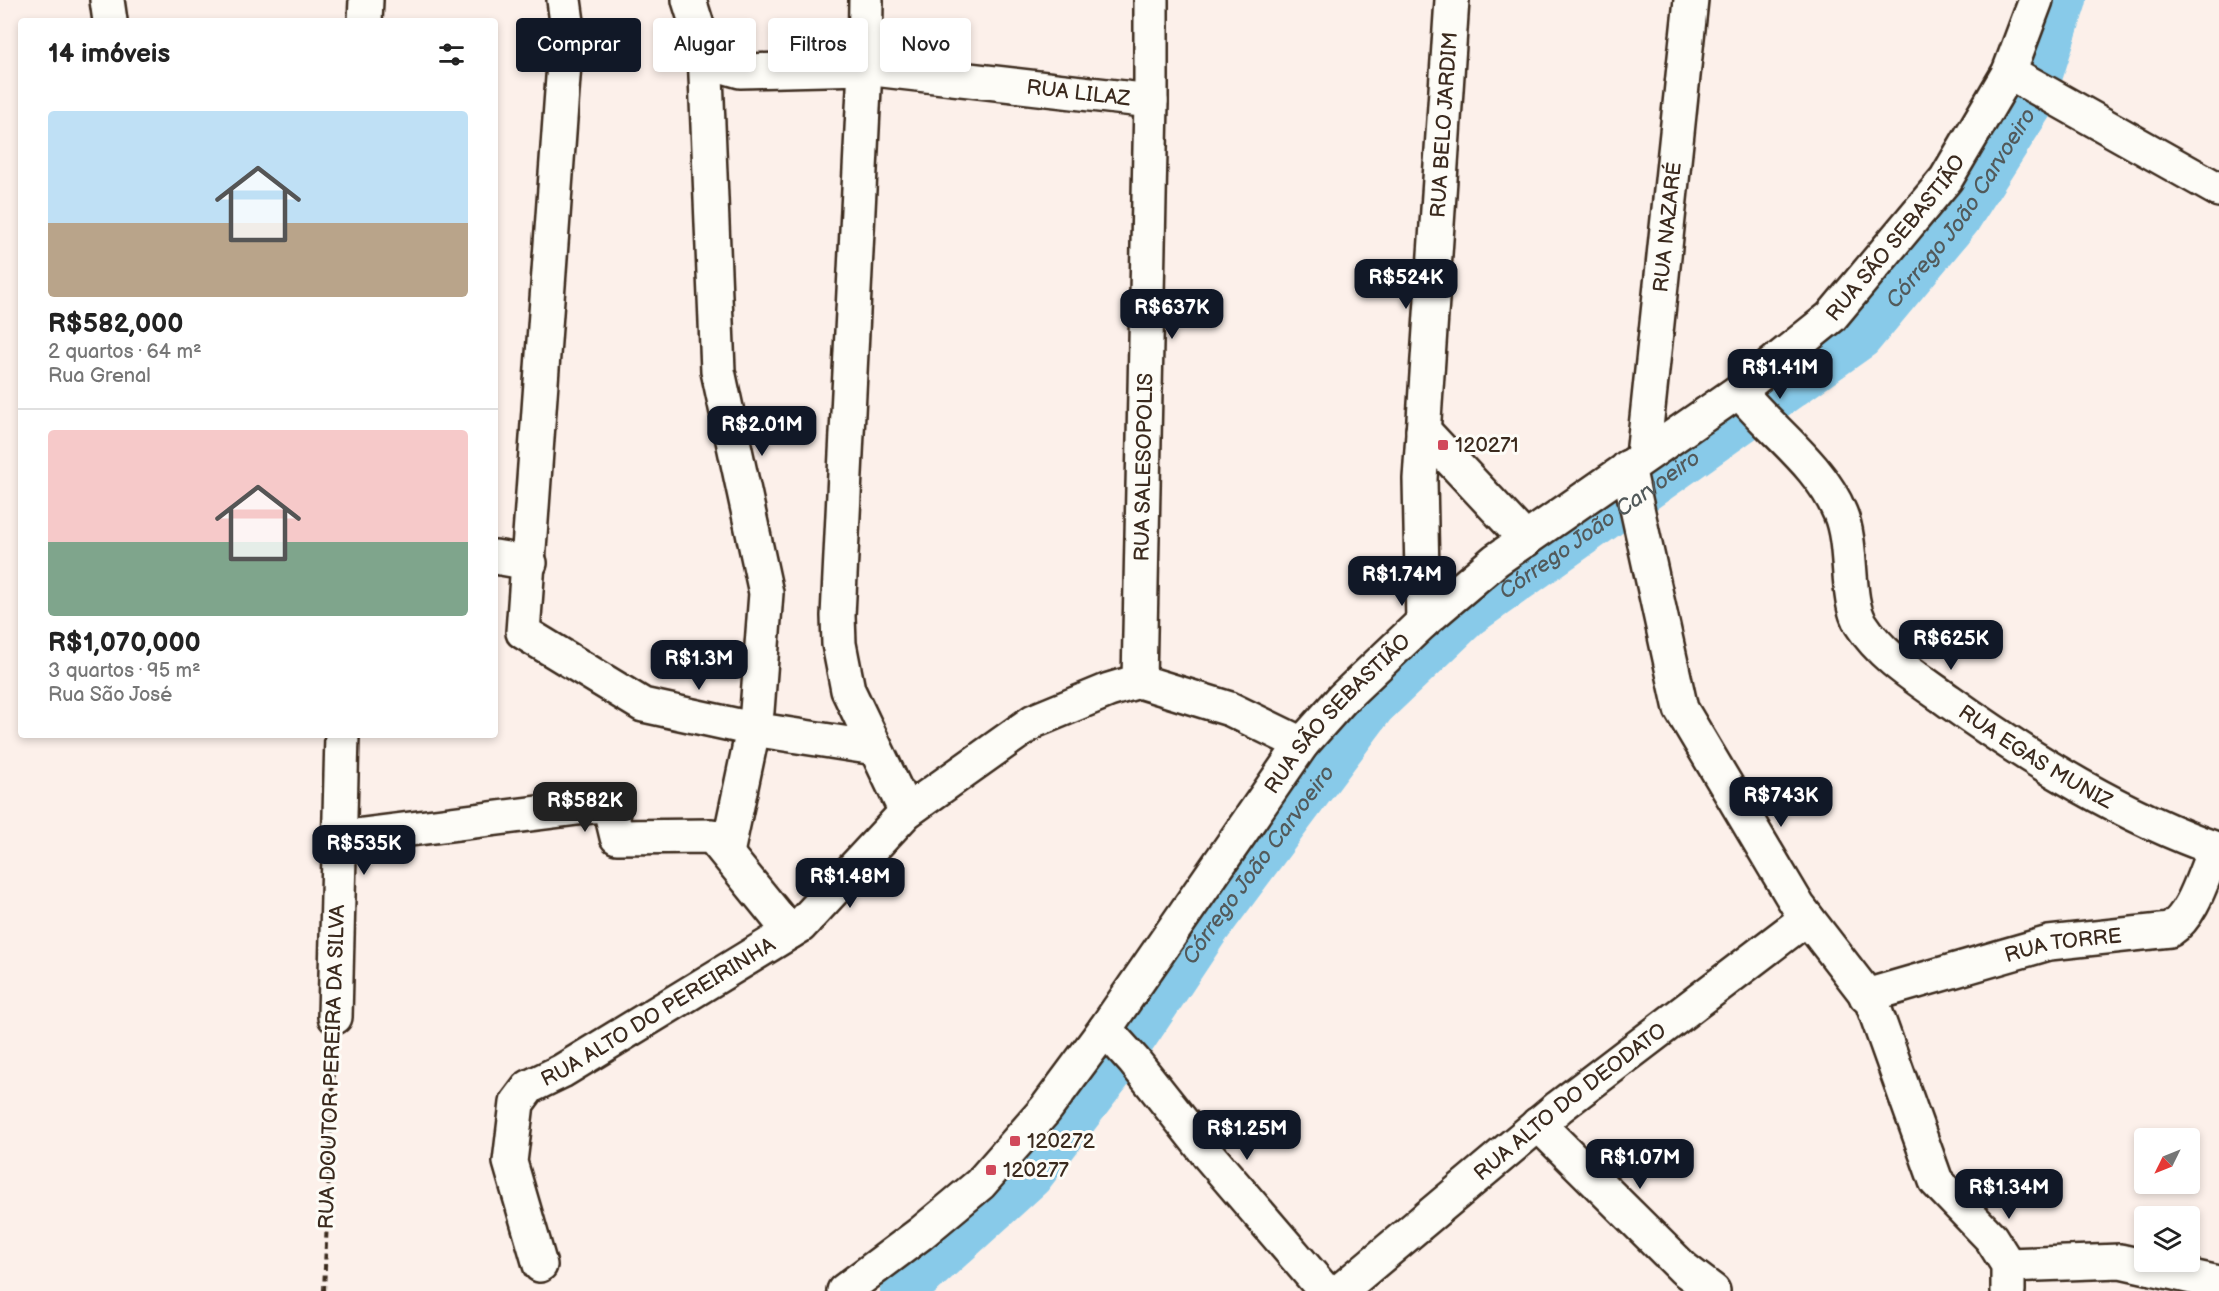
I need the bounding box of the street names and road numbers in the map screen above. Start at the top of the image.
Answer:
street label: RUA BELO JARDIM [1425,31,1462,219]
street label: RUA LILAZ [1025,74,1132,111]
street label: RUA SÃO SEBASTIÃO [1821,150,1970,326]
street label: RUA NAZARÉ [1648,161,1686,294]
street label: RUA SALESOPOLIS [1129,372,1158,562]
street label: RUA SÃO SEBASTIÃO [1259,628,1416,798]
street label: RUA EGAS MUNIZ [1954,699,2117,814]
street label: RUA DOUTOR PEREIRA DA SILVA [314,904,350,1230]
street label: RUA TORRE [2001,923,2123,968]
street label: RUA ALTO DO PEREIRINHA [537,932,780,1092]
street label: RUA ALTO DO DEODATO [1469,1017,1671,1186]

